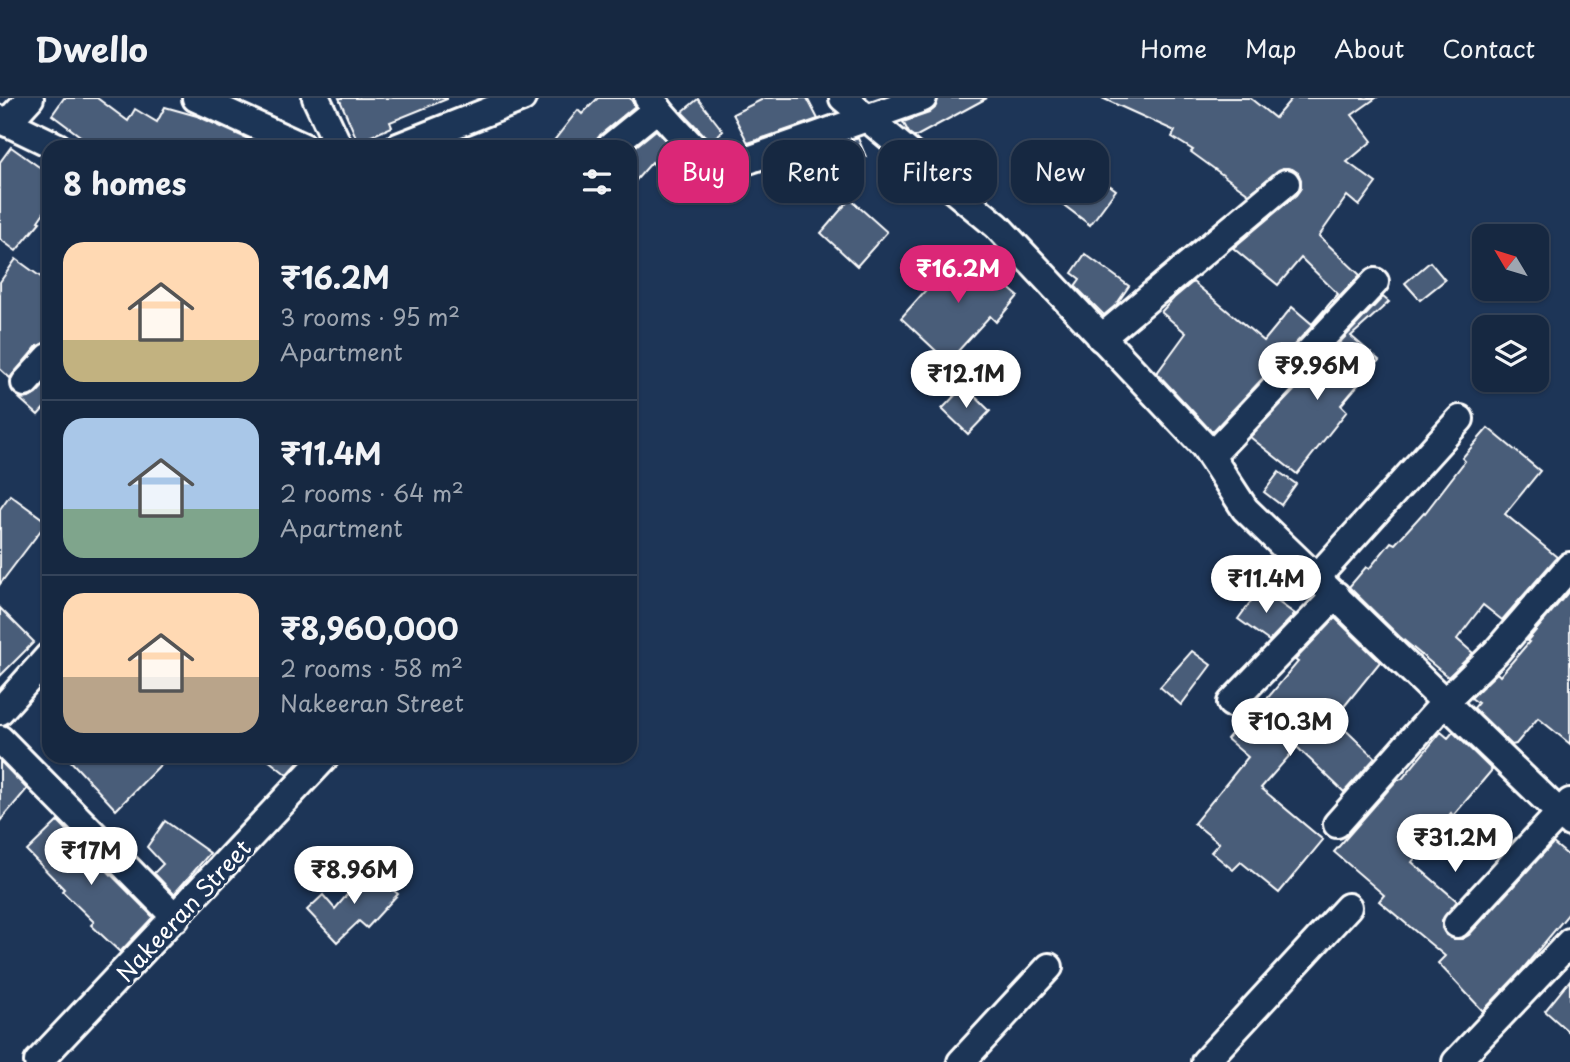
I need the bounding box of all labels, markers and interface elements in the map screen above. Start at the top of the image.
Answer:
text: Dwello [35,23,148,73]
text: Home [1140,30,1207,66]
text: Map [1245,30,1296,66]
text: About [1334,30,1404,66]
text: Contact [1442,30,1535,66]
chip: Buy [658,140,749,203]
chip: Rent [763,140,864,203]
chip: Filters [878,140,997,203]
chip: New [1011,140,1109,203]
text: 8 homes [63,160,186,205]
icon: filters [578,163,616,201]
north arrow [1472,224,1549,301]
map controls [1472,224,1549,392]
pin: ₹16.2M [901,246,1015,305]
text: ₹16.2M [916,250,1000,285]
text: ₹16.2M [280,254,390,299]
icon: home [119,270,203,354]
text: 3 rooms · 95 m² [280,299,460,334]
button: layers [1472,315,1549,392]
text: Apartment [280,334,403,369]
pin: ₹9.96M [1260,342,1374,402]
text: ₹9.96M [1274,347,1360,382]
pin: ₹12.1M [909,350,1023,410]
text: ₹12.1M [927,355,1005,390]
text: ₹11.4M [280,430,382,475]
icon: home [119,446,203,530]
text: 2 rooms · 64 m² [280,475,464,510]
text: Apartment [280,510,403,545]
pin: ₹11.4M [1209,556,1323,615]
text: ₹11.4M [1227,560,1305,595]
text: ₹8,960,000 [280,605,459,650]
icon: home [119,621,203,705]
text: 2 rooms · 58 m² [280,650,463,685]
text: Nakeeran Street [280,685,464,720]
pin: ₹10.3M [1233,698,1347,758]
text: ₹10.3M [1248,703,1332,738]
pin: ₹31.2M [1398,814,1512,874]
text: ₹31.2M [1413,819,1497,854]
pin: ₹17M [50,828,132,887]
street label: Nakeeran Street [108,831,258,989]
text: ₹17M [61,832,121,867]
pin: ₹8.96M [297,846,411,906]
text: ₹8.96M [310,851,398,886]

